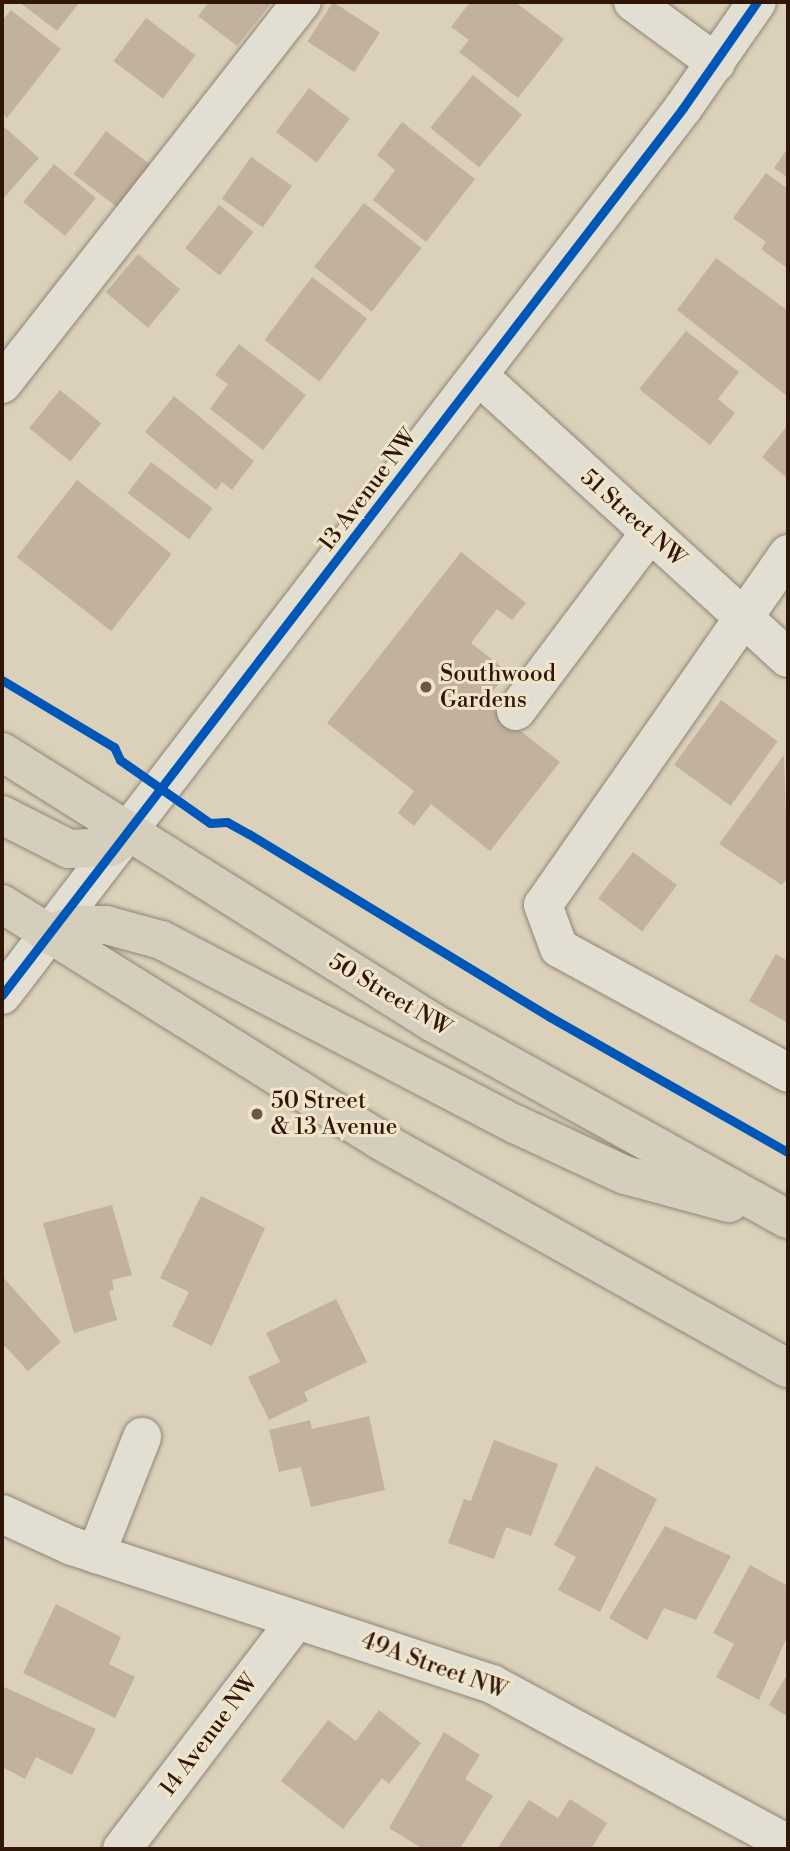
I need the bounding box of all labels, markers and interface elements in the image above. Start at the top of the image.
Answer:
street label: 13 Avenue NW [313,423,423,557]
street label: 51 Street NW [575,463,691,573]
place label: Southwood Gardens [440,660,556,714]
marker: Southwood Gardens [418,679,434,695]
street label: 50 Street NW [324,948,456,1042]
place label: 50 Street & 13 Avenue [271,1087,397,1141]
marker: 50 Street & 13 Avenue [249,1106,265,1122]
street label: 49A Street NW [357,1627,511,1705]
street label: 14 Avenue NW [154,1668,264,1802]

